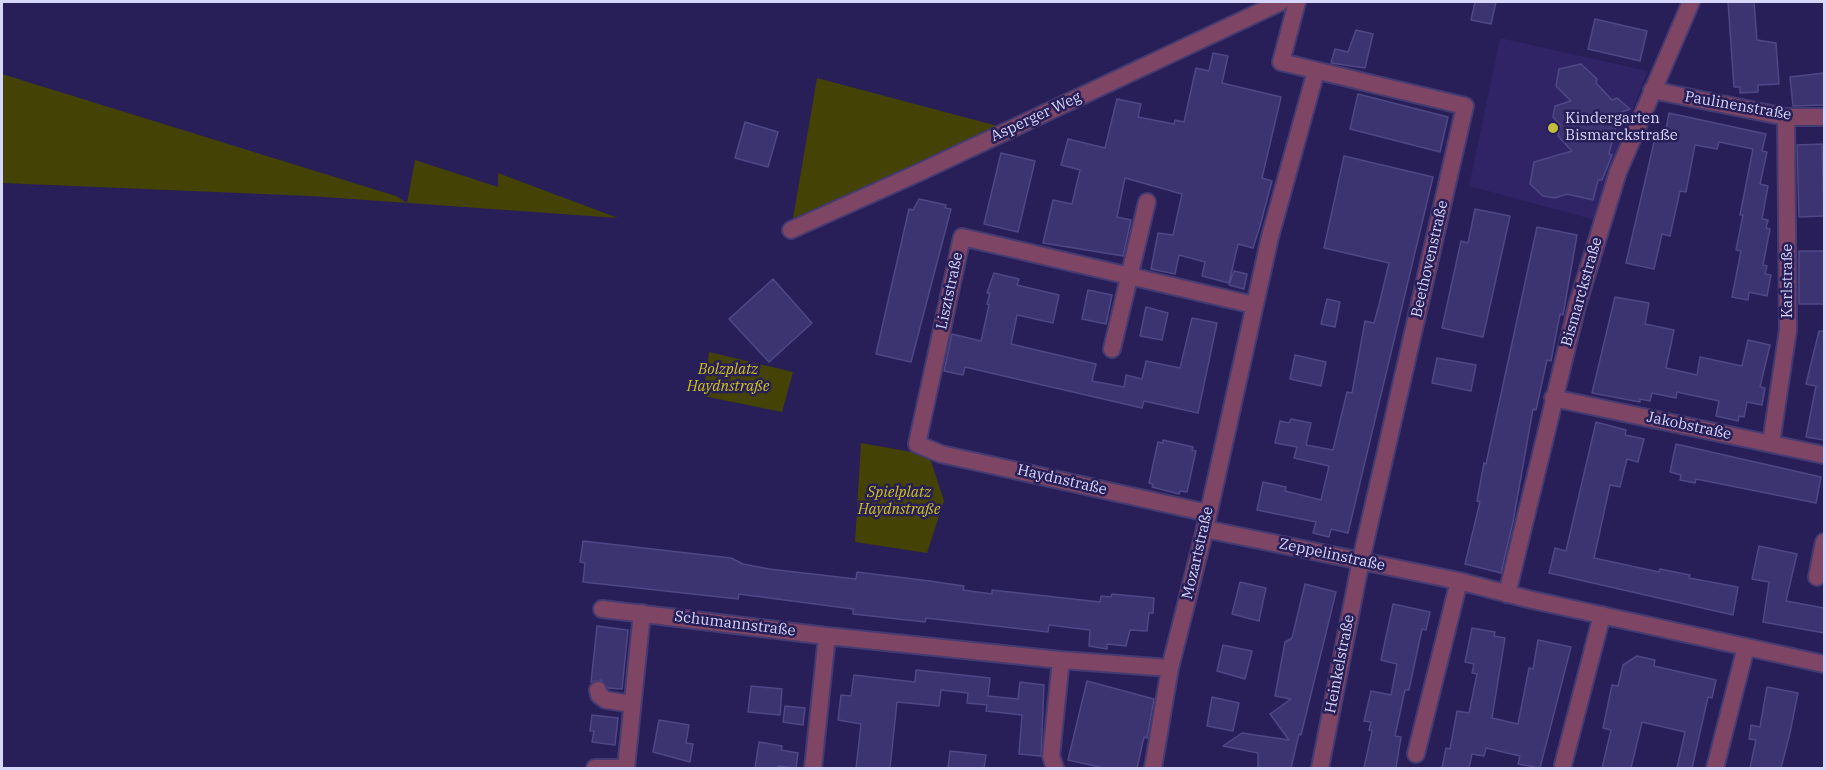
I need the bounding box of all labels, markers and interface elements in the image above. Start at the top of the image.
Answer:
street label: Asperger Weg [988,88,1084,146]
street label: Paulinenstraße [1683,88,1793,124]
place label: Kindergarten Bismarckstraße [1565,110,1678,145]
marker: Kindergarten Bismarckstraße [1546,121,1560,135]
street label: Beethovenstraße [1408,199,1452,319]
street label: Bismarckstraße [1558,235,1606,349]
street label: Karlstraße [1779,244,1797,318]
street label: Lisztstraße [933,251,967,331]
park label: Bolzplatz Haydnstraße [687,361,769,396]
street label: Jakobstraße [1645,408,1733,444]
street label: Haydnstraße [1015,461,1109,499]
park label: Spielplatz Haydnstraße [858,484,940,519]
street label: Mozartstraße [1179,505,1217,601]
street label: Zeppelinstraße [1277,535,1387,575]
street label: Schumannstraße [673,608,797,640]
street label: Heinkelstraße [1322,613,1358,715]

